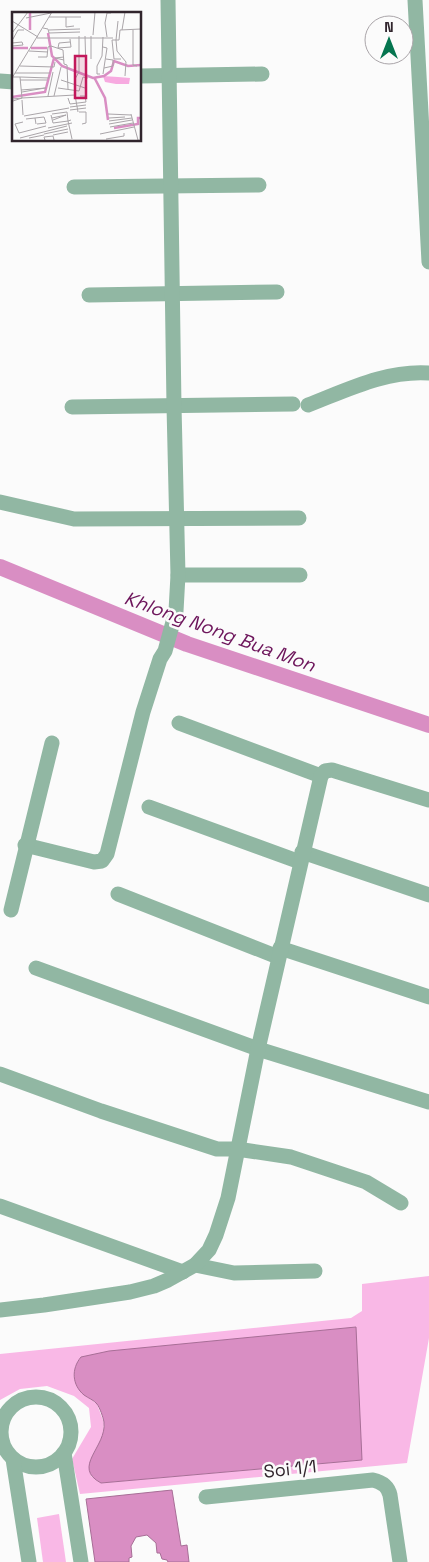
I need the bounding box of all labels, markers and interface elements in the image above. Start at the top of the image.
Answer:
inset map [12,12,141,141]
north arrow [364,15,414,65]
text: N [384,18,394,36]
water label: Khlong Nong Bua Mon [121,585,319,678]
street label: Soi 1/1 [262,1454,317,1483]

